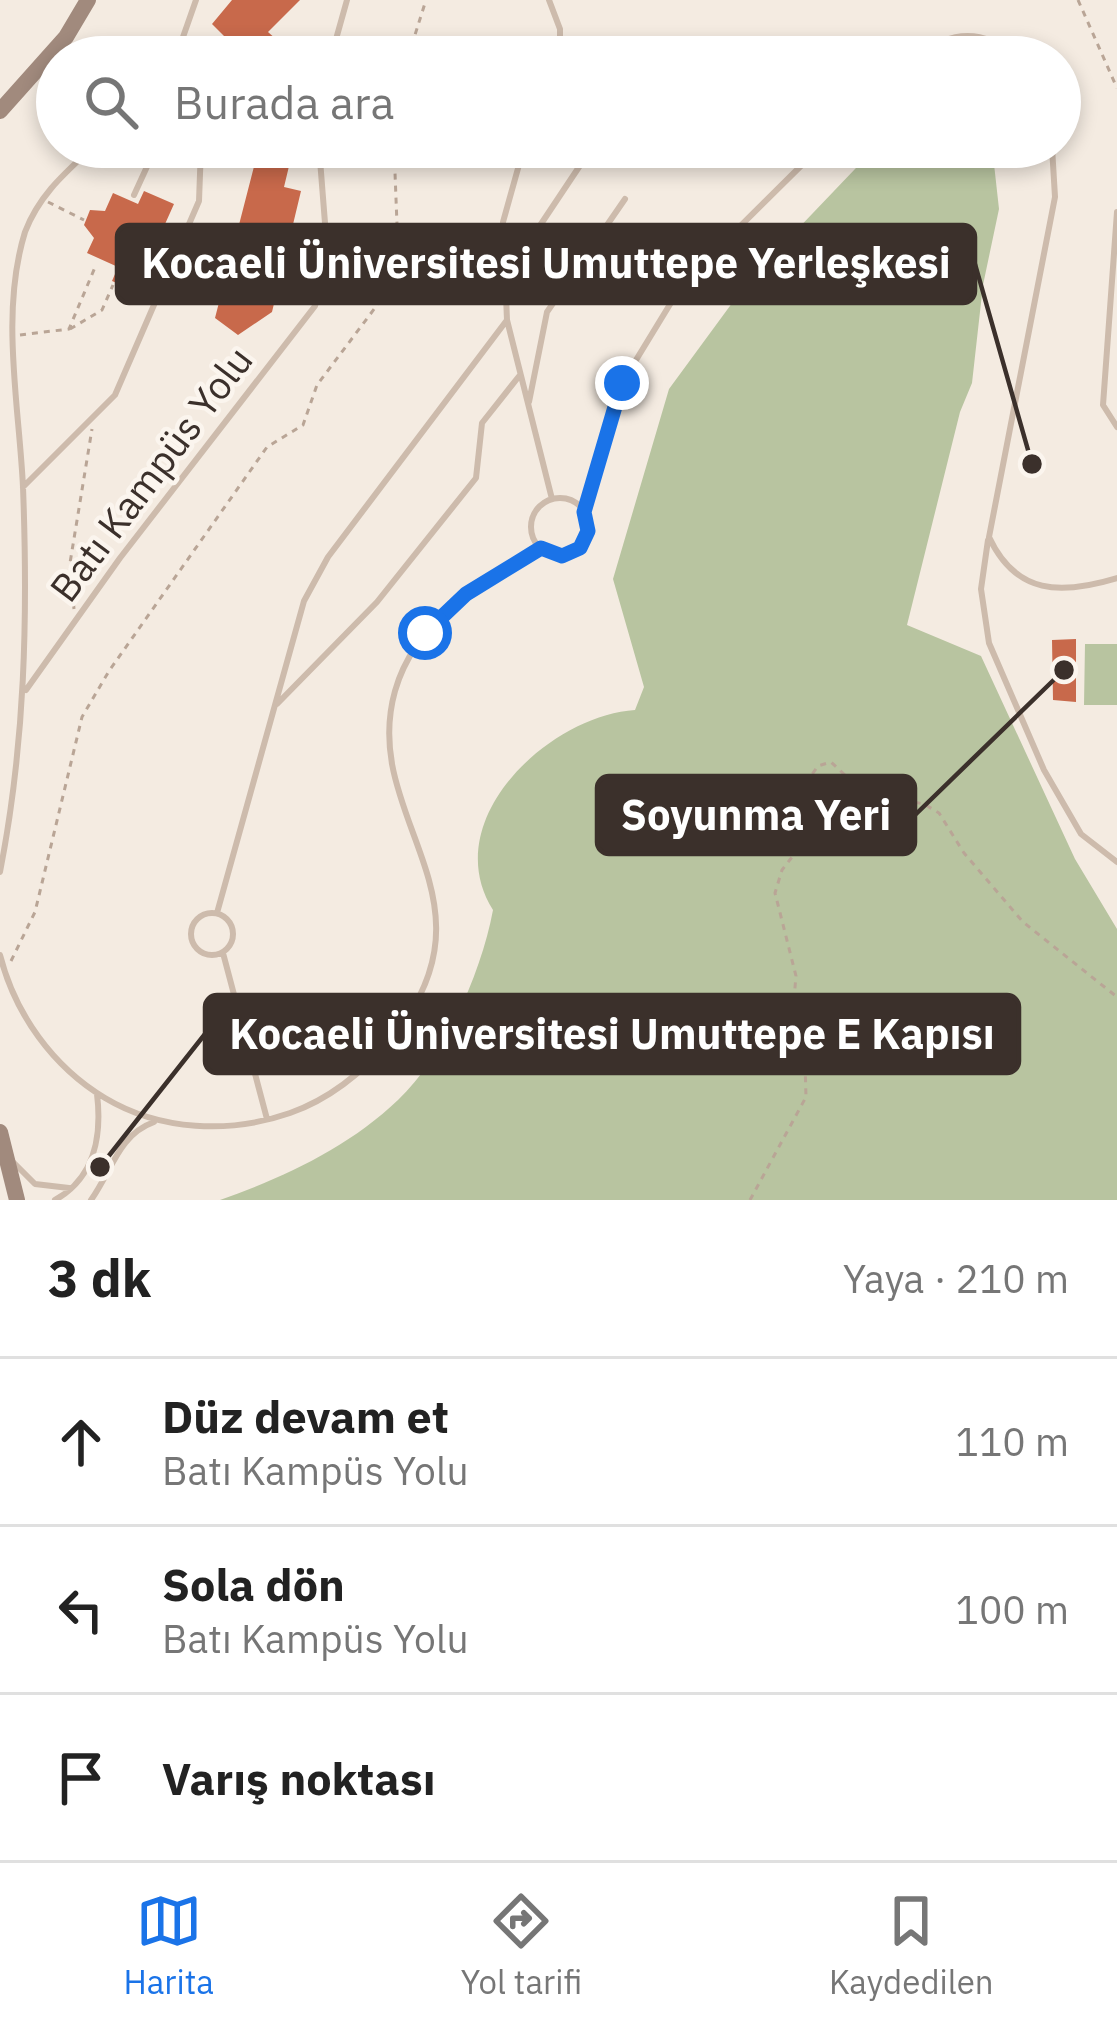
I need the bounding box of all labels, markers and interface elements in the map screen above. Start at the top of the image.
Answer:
search box [36,36,1081,168]
icon: search [78,69,144,135]
text: Burada ara [174,73,394,131]
callout: Kocaeli Üniversitesi Umuttepe Yerleşkesi [117,225,975,303]
text: Kocaeli Üniversitesi Umuttepe Yerleşkesi [141,235,951,290]
street label: Batı Kampüs Yolu [38,336,263,612]
route end [595,356,649,410]
route start [398,606,452,660]
callout: Soyunma Yeri [597,776,915,854]
text: Soyunma Yeri [621,787,891,842]
callout: Kocaeli Üniversitesi Umuttepe E Kapısı [205,995,1019,1073]
text: Kocaeli Üniversitesi Umuttepe E Kapısı [229,1006,995,1061]
text: 3 dk [48,1245,151,1311]
text: Yaya · 210 m [843,1253,1069,1304]
text: Düz devam et [162,1387,449,1445]
icon: ahead [48,1409,114,1475]
text: 110 m [956,1416,1069,1467]
text: Batı Kampüs Yolu [162,1445,469,1496]
text: Sola dön [162,1555,345,1613]
icon: left [48,1577,114,1643]
text: 100 m [956,1584,1069,1635]
text: Batı Kampüs Yolu [162,1613,469,1664]
icon: arrive [48,1745,114,1811]
text: Varış noktası [162,1749,436,1807]
tab: Harita [123,1888,214,2003]
tab: Yol tarifi [461,1888,582,2003]
tab: Kaydedilen [829,1888,994,2003]

